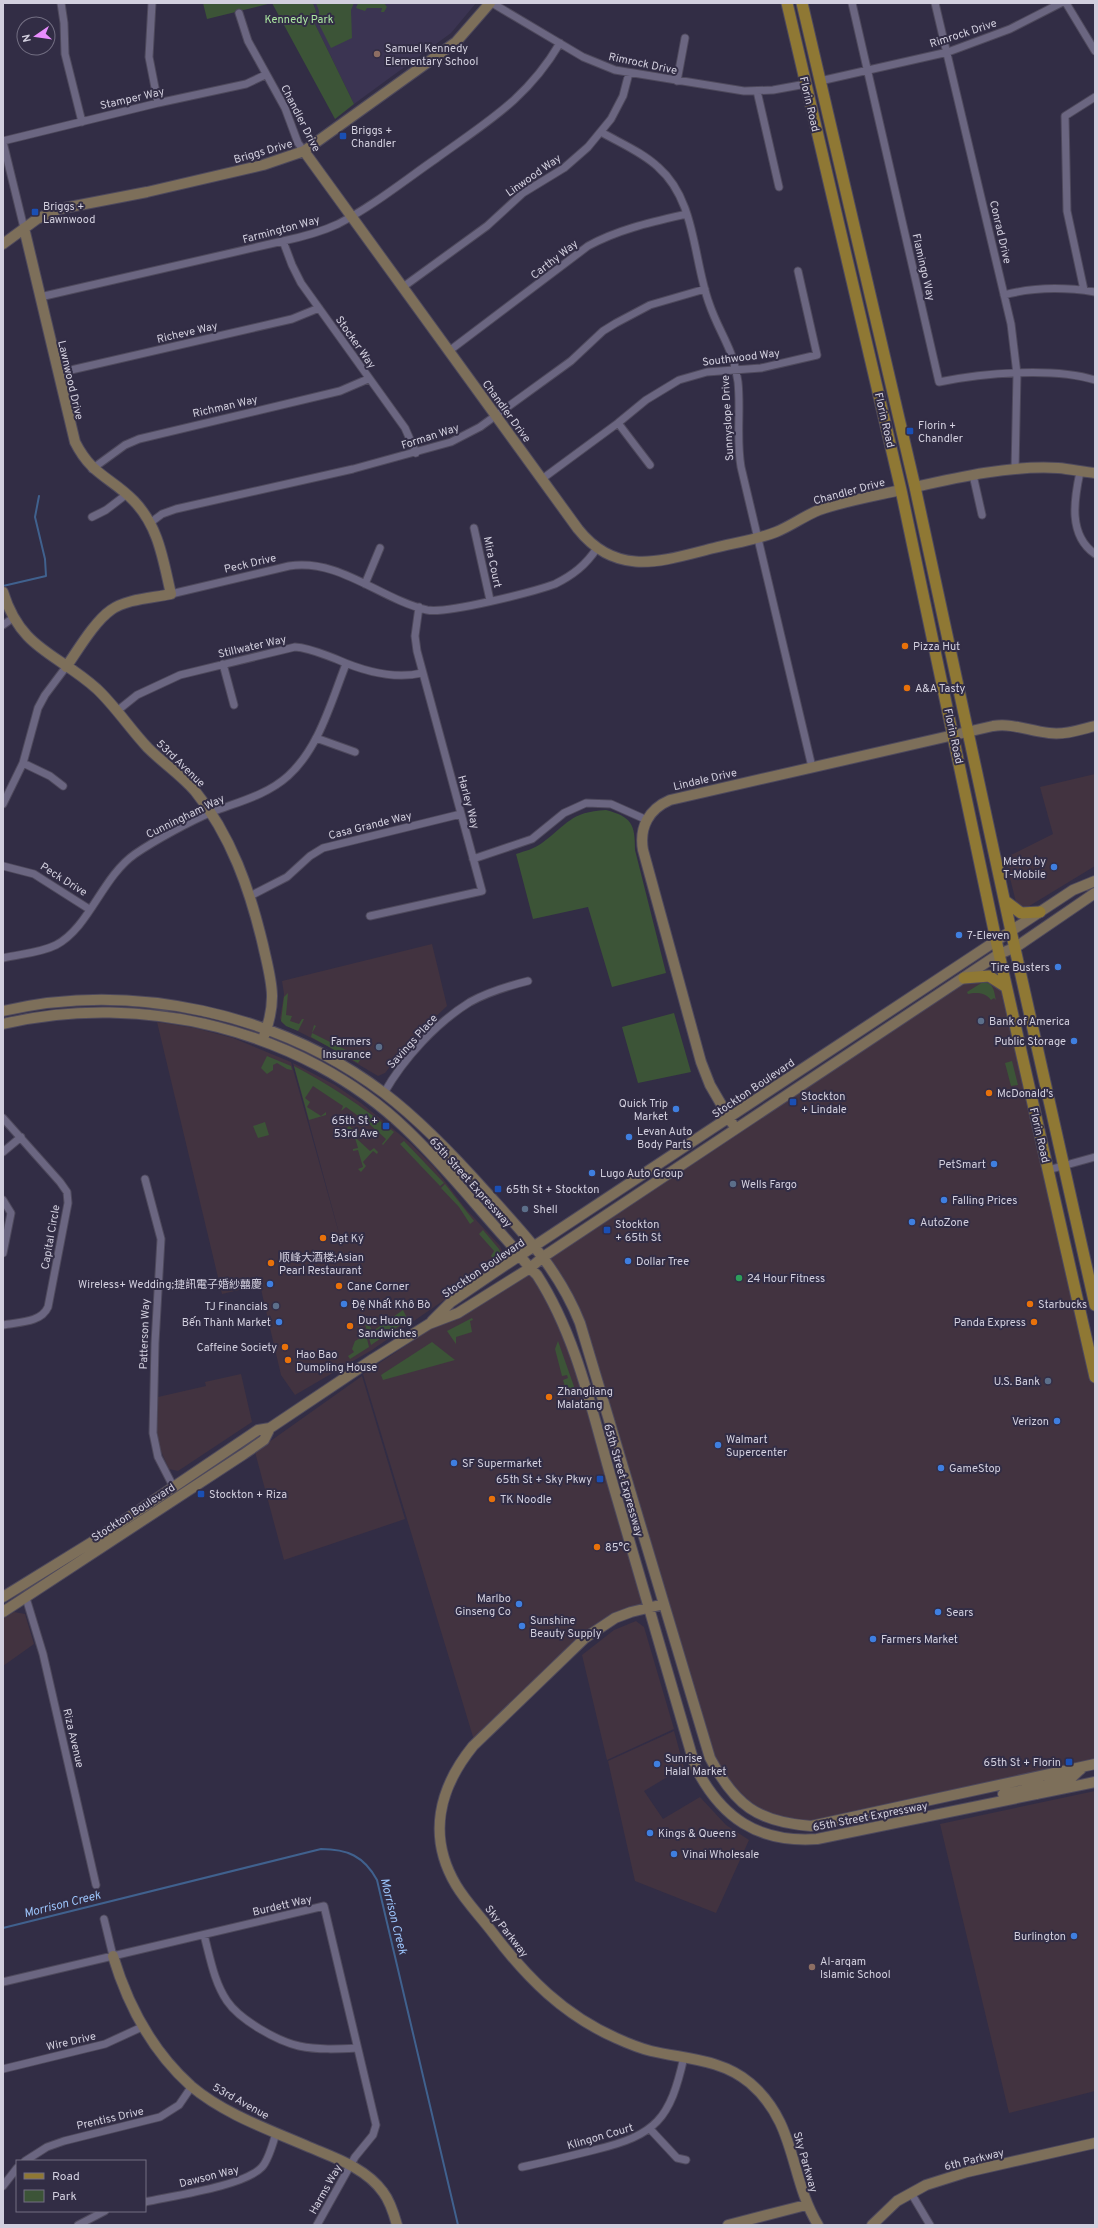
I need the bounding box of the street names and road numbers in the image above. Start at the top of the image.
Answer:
street label: Rimrock Drive [928,16,999,51]
street label: Rimrock Drive [607,50,678,78]
street label: Florin Road [796,75,822,133]
street label: Chandler Drive [277,82,323,155]
street label: Stamper Way [99,85,166,113]
street label: Briggs Drive [232,137,294,167]
street label: Linwood Way [503,151,564,200]
street label: Conrad Drive [986,199,1014,265]
street label: Farmington Way [241,213,322,247]
street label: Flamingo Way [908,232,938,302]
street label: Carthy Way [528,237,581,283]
street label: Stocker Way [332,314,379,372]
street label: Richeve Way [155,319,219,347]
street label: Lawnwood Drive [54,339,86,421]
street label: Southwood Way [701,346,781,370]
street label: Sunnyslope Drive [719,375,737,461]
street label: Chandler Drive [479,378,534,446]
street label: Florin Road [871,391,897,449]
street label: Richman Way [191,393,259,421]
street label: Forman Way [400,421,461,453]
street label: Chandler Drive [812,476,887,508]
street label: Mira Court [480,535,504,589]
street label: Peck Drive [223,551,278,577]
street label: Stillwater Way [217,632,288,662]
street label: Florin Road [940,707,966,765]
street label: 53rd Avenue [153,737,208,791]
street label: Lindale Drive [672,766,738,794]
street label: Harley Way [454,774,482,831]
street label: Cunningham Way [144,792,227,842]
street label: Casa Grande Way [327,809,413,843]
street label: Peck Drive [37,860,90,900]
street label: Savings Place [385,1012,441,1072]
street label: Stockton Boulevard [710,1056,798,1122]
street label: Florin Road [1026,1106,1052,1164]
street label: 65th Street Expressway [426,1135,515,1231]
street label: Capital Circle [38,1204,64,1271]
street label: Stockton Boulevard [440,1236,528,1302]
street label: Patterson Way [137,1298,153,1370]
street label: 65th Street Expressway [600,1422,646,1539]
street label: Stockton Boulevard [89,1481,178,1545]
street label: Riza Avenue [59,1707,87,1769]
street label: 65th Street Expressway [811,1799,929,1835]
street label: Burdett Way [251,1892,313,1920]
street label: Sky Parkway [481,1903,531,1961]
street label: Wire Drive [45,2029,98,2054]
street label: 53rd Avenue [210,2081,271,2123]
street label: Prentiss Drive [75,2104,145,2134]
street label: Klingon Court [565,2121,635,2153]
street label: Sky Parkway [790,2130,820,2194]
street label: 6th Parkway [943,2146,1006,2174]
street label: Harms Way [306,2162,345,2217]
street label: Dawson Way [178,2163,241,2191]

